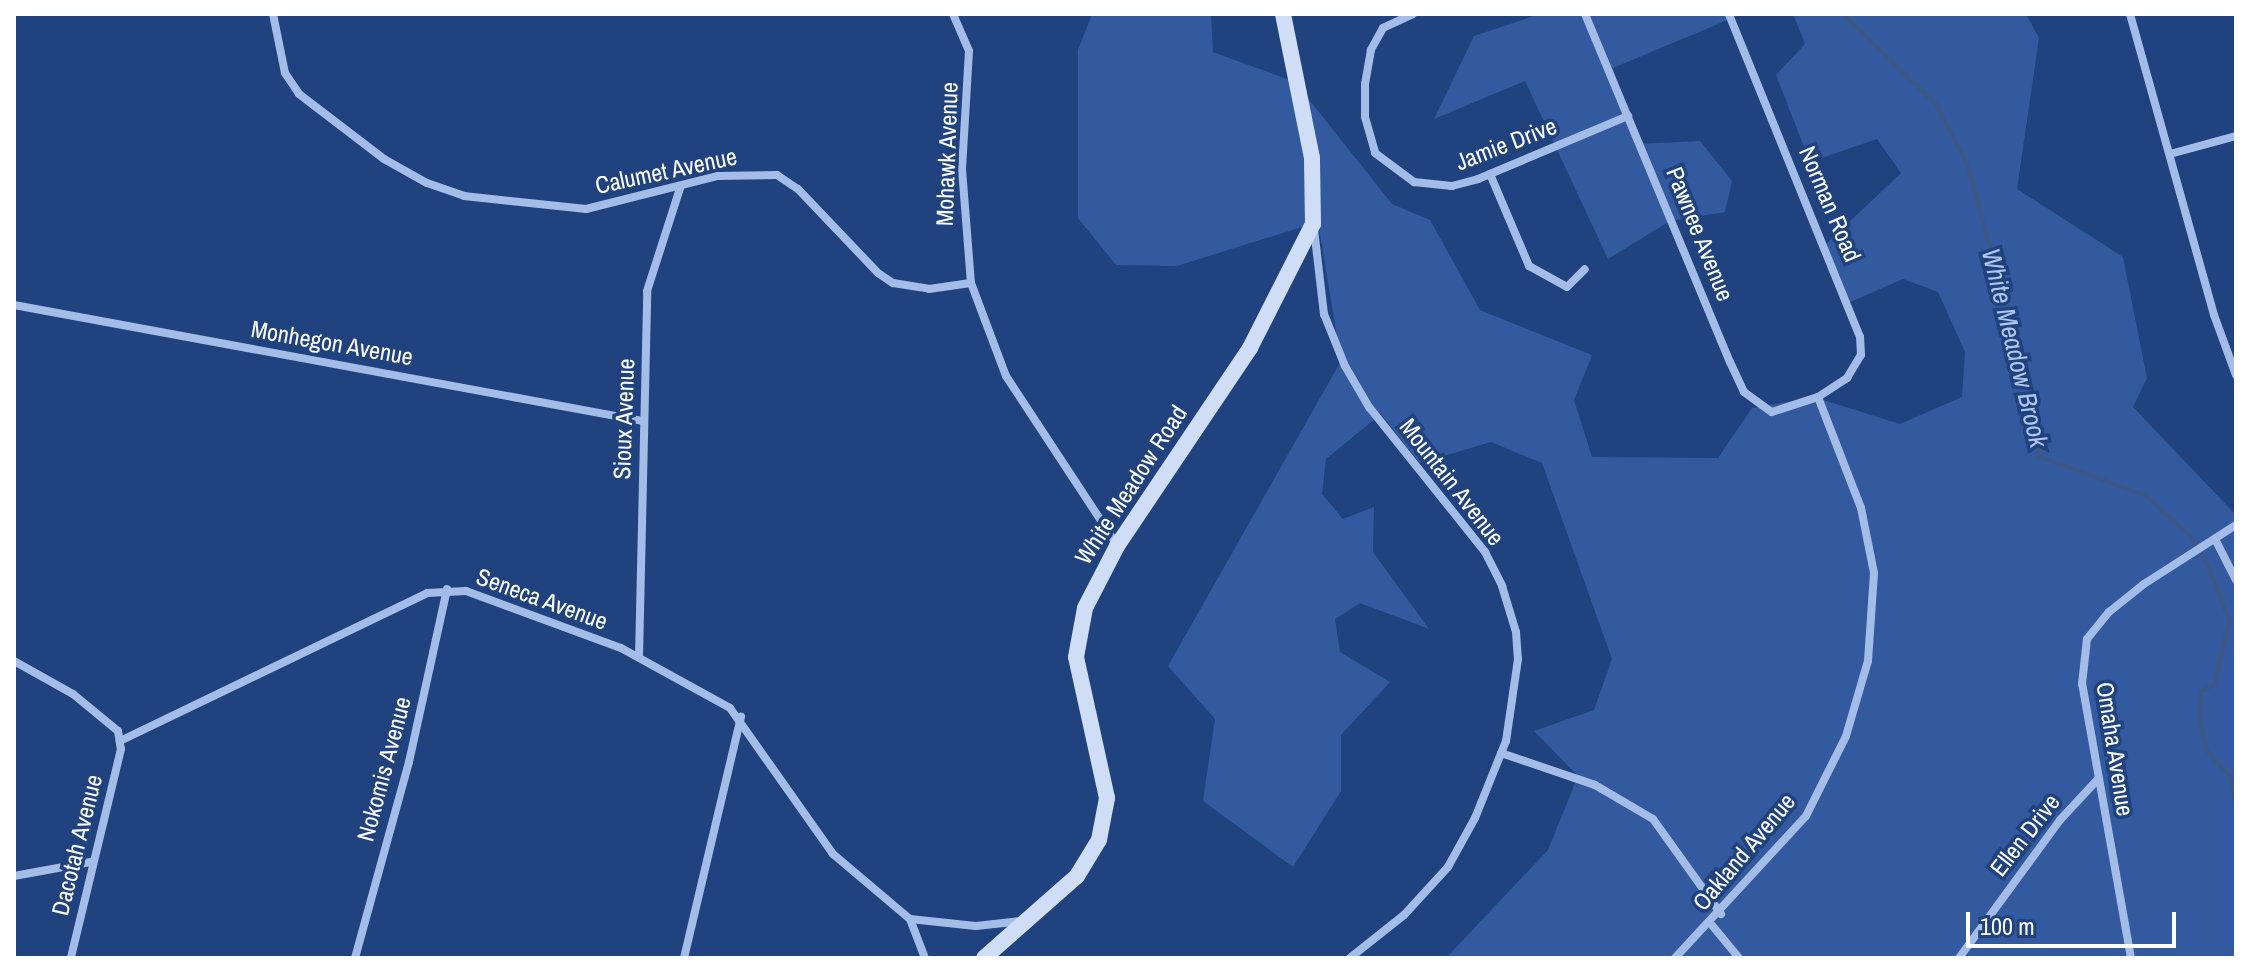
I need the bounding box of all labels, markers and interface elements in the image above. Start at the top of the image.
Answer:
street label: Mohawk Avenue [930,81,964,227]
street label: Jamie Drive [1451,112,1561,176]
street label: Calumet Avenue [592,142,740,200]
street label: Norman Road [1793,142,1867,266]
street label: Pawnee Avenue [1660,162,1740,306]
water label: White Meadow Brook [1975,245,2055,451]
street label: Monhegon Avenue [248,315,416,371]
street label: Sioux Avenue [607,357,641,481]
street label: White Meadow Road [1069,400,1193,570]
street label: Mountain Avenue [1393,412,1511,552]
street label: Seneca Avenue [472,562,612,636]
street label: Omaha Avenue [2090,679,2140,819]
street label: Nokomis Avenue [351,693,417,845]
street label: Dacotah Avenue [45,771,109,919]
street label: Oakland Avenue [1686,787,1802,917]
street label: Ellen Drive [1984,788,2066,882]
scale bar [1970,896,2180,946]
text: 100 m [1980,910,2035,942]

